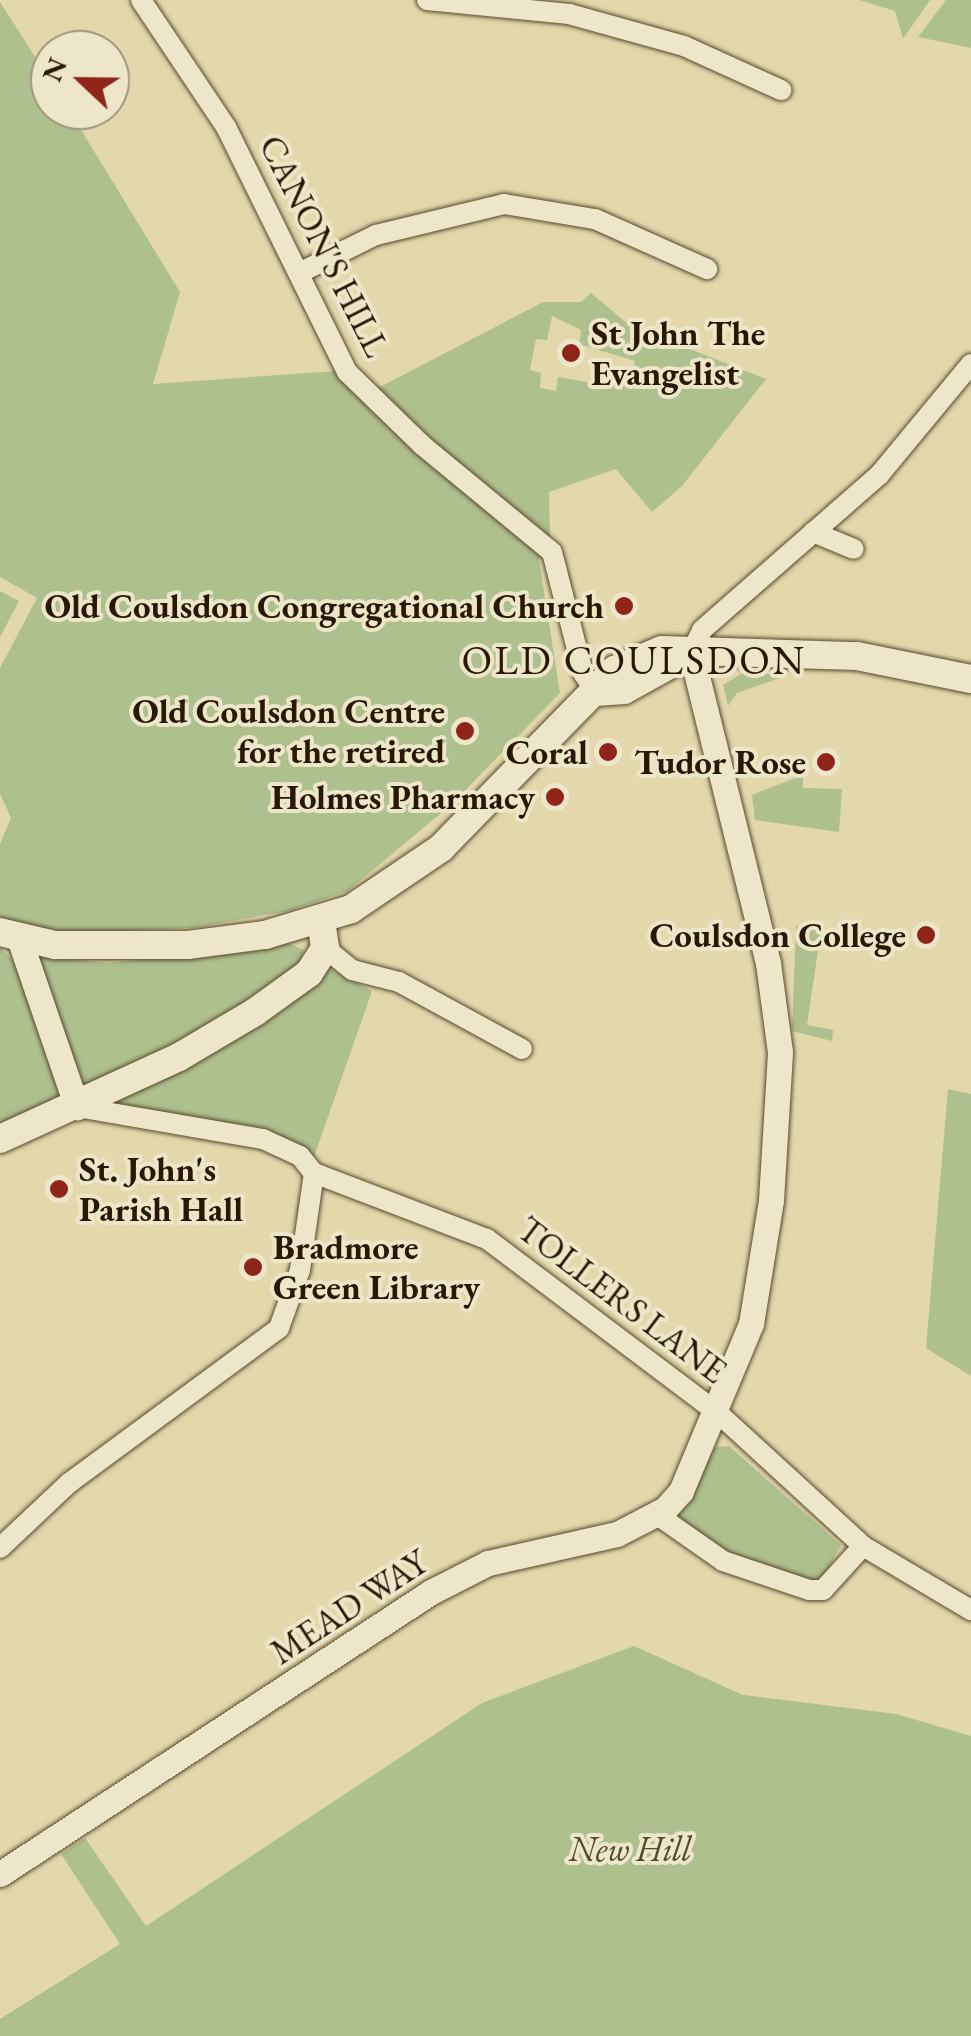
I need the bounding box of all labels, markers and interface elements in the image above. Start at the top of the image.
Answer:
north arrow [30,30,130,130]
text: N [33,52,75,87]
street label: CANON'S HILL [250,128,398,364]
place label: St John The Evangelist [591,312,765,394]
marker: St John The Evangelist [560,342,582,364]
place label: Old Coulsdon Congregational Church [45,585,604,627]
marker: Old Coulsdon Congregational Church [613,595,635,617]
district label: OLD COULSDON [462,636,806,684]
place label: Old Coulsdon Centre for the retired [132,690,445,772]
marker: Old Coulsdon Centre for the retired [454,720,476,742]
place label: Coral [506,731,588,773]
marker: Coral [597,741,619,763]
place label: Tudor Rose [634,741,806,783]
marker: Tudor Rose [815,751,837,773]
place label: Holmes Pharmacy [271,776,535,818]
marker: Holmes Pharmacy [544,786,566,808]
place label: Coulsdon College [650,914,906,956]
marker: Coulsdon College [915,924,937,946]
place label: St. John's Parish Hall [79,1148,243,1230]
marker: St. John's Parish Hall [48,1178,70,1200]
street label: TOLLERS LANE [509,1208,735,1392]
place label: Bradmore Green Library [273,1226,480,1308]
marker: Bradmore Green Library [242,1256,264,1278]
street label: MEAD WAY [263,1541,435,1673]
park label: New Hill [569,1828,691,1870]

